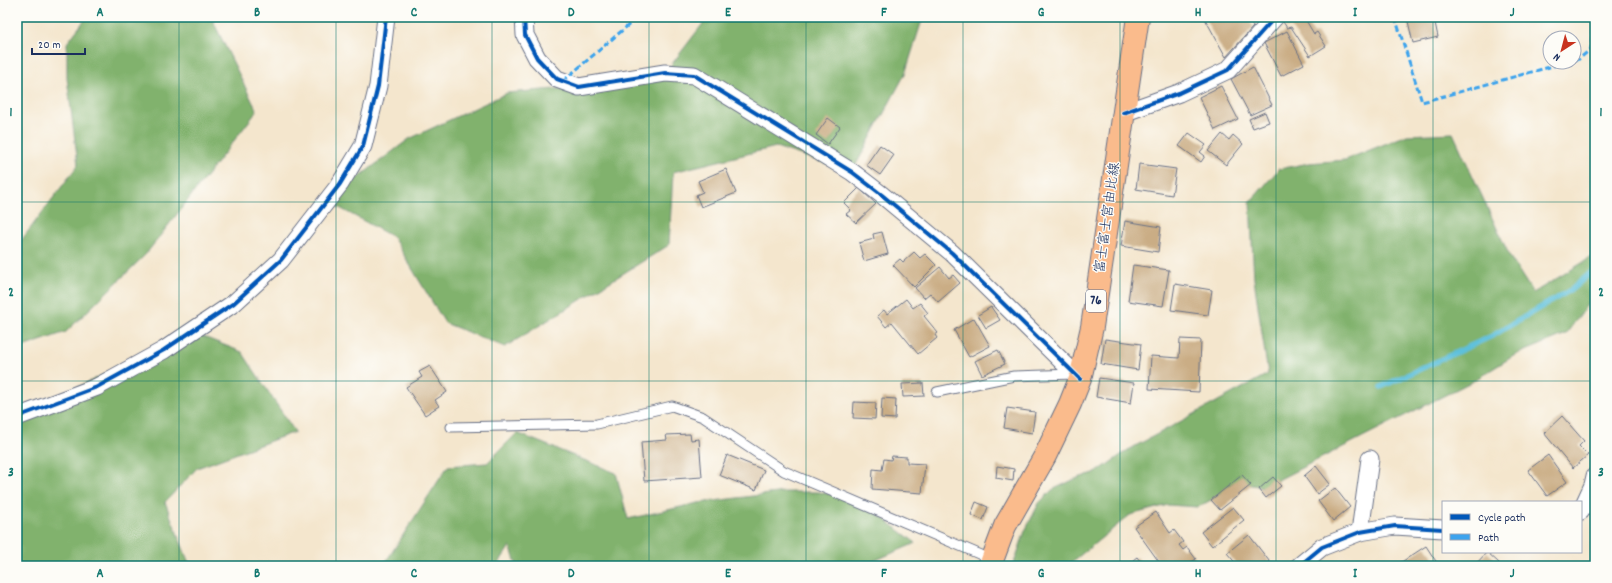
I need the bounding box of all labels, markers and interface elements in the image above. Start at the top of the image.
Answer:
text: A [96,4,104,23]
text: B [254,4,260,23]
text: C [411,4,418,23]
text: D [568,4,575,23]
text: E [725,4,732,23]
text: F [881,4,887,23]
text: G [1038,4,1045,23]
text: H [1195,4,1202,23]
text: I [1353,4,1358,23]
text: J [1510,4,1515,23]
scale bar [32,30,85,56]
north arrow [1542,30,1582,70]
text: 20 m [38,37,61,54]
text: N [1550,48,1564,65]
text: 1 [10,104,13,123]
text: 1 [1600,104,1603,123]
street label: 富士富士宮由比線 [1090,161,1126,275]
text: 2 [8,284,14,303]
text: 2 [1598,284,1604,303]
road number: 76 [1086,290,1106,312]
text: 3 [8,464,14,483]
text: 3 [1598,464,1604,483]
legend [1442,501,1582,553]
text: Cycle path [1478,510,1526,527]
text: Path [1478,530,1499,547]
text: A [96,565,104,583]
text: B [254,565,260,583]
text: C [411,565,418,583]
text: D [568,565,575,583]
text: E [725,565,732,583]
text: F [881,565,887,583]
text: G [1038,565,1045,583]
text: H [1195,565,1202,583]
text: I [1353,565,1358,583]
text: J [1510,565,1515,583]

